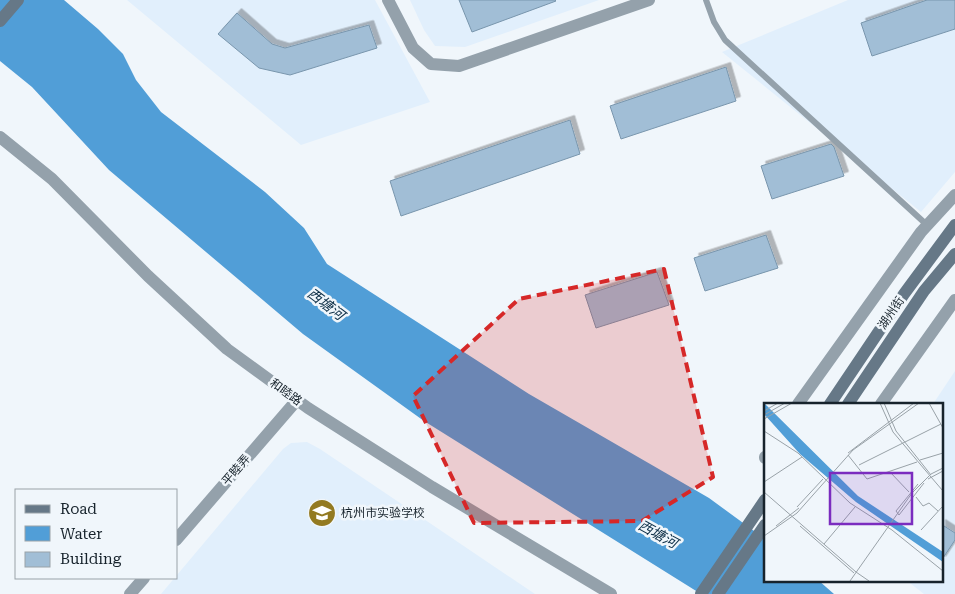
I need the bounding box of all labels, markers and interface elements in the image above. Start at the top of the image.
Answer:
water label: 西塘河 [304,285,350,325]
street label: 湖州街 [875,294,907,332]
street label: 和睦路 [267,376,305,408]
inset map [764,403,942,582]
street label: 平睦弄 [219,452,253,488]
legend [15,489,178,579]
school or university icon: 杭州市实验学校 [307,498,337,528]
text: Road [60,500,97,518]
place label: 杭州市实验学校 [341,506,425,520]
water label: 西塘河 [636,517,683,553]
text: Water [60,525,102,543]
text: Building [60,550,122,568]

